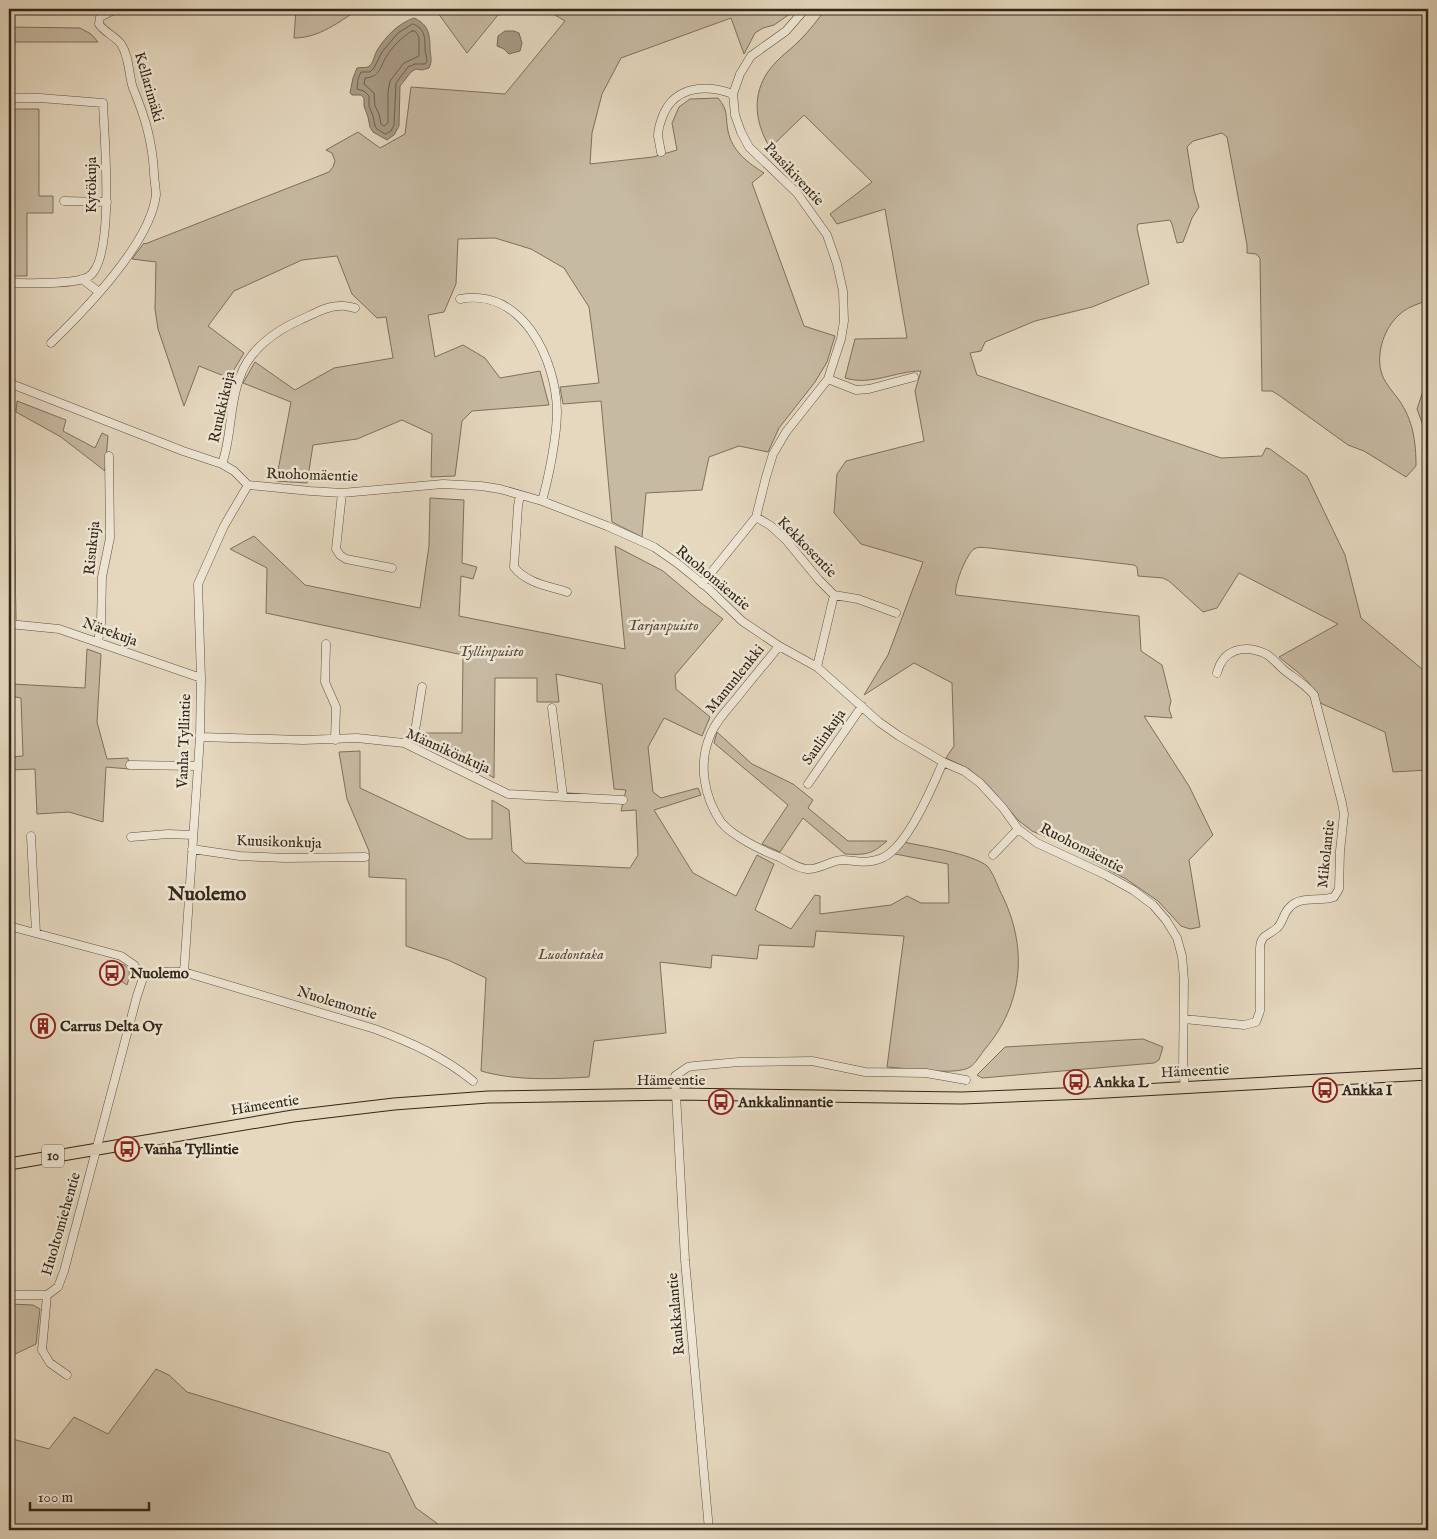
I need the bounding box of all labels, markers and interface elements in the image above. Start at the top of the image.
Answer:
street label: Kellarimäki [130,50,168,124]
street label: Paasikiventie [760,138,828,210]
street label: Kytökuja [82,156,101,213]
street label: Ruukkikuja [205,369,240,445]
street label: Ruohomäentie [266,464,358,486]
street label: Kekkosentie [773,512,841,582]
street label: Risukuja [80,520,104,576]
street label: Ruohomäentie [672,541,754,615]
street label: Närekuja [80,613,141,651]
park label: Tarjanpuisto [627,616,699,635]
street label: Manunlenkki [701,641,769,717]
park label: Tyllinpuisto [458,642,524,661]
street label: Vanha Tyllintie [173,693,195,790]
street label: Saulinkuja [798,705,850,769]
street label: Männikönkuja [403,724,494,778]
street label: Ruohomäentie [1037,819,1127,877]
street label: Mikolantie [1313,819,1339,889]
street label: Kuusikonkuja [236,831,323,853]
district label: Nuolemo [167,882,246,907]
park label: Luodontaka [537,945,604,964]
bus stop icon: Nuolemo [99,960,125,986]
place label: Nuolemo [129,964,189,983]
street label: Nuolemontie [295,982,379,1024]
building icon: Carrus Delta Oy [30,1013,56,1039]
place label: Carrus Delta Oy [60,1017,163,1036]
street label: Hämeentie [1160,1060,1230,1082]
bus stop icon: Ankka L [1063,1069,1089,1095]
street label: Hämeentie [637,1071,705,1090]
place label: Ankka L [1093,1073,1149,1092]
bus stop icon: Ankka I [1312,1077,1338,1103]
place label: Ankka I [1341,1081,1393,1100]
bus stop icon: Ankkalinnantie [708,1089,734,1115]
street label: Hämeentie [230,1090,300,1120]
place label: Ankkalinnantie [737,1093,833,1112]
bus stop icon: Vanha Tyllintie [114,1136,140,1162]
place label: Vanha Tyllintie [143,1140,239,1159]
road number: 10 [42,1144,64,1168]
street label: Huoltomiehentie [37,1170,85,1278]
street label: Raukkalantie [663,1272,689,1356]
scale bar [30,1479,149,1511]
text: 100 m [38,1488,74,1507]

